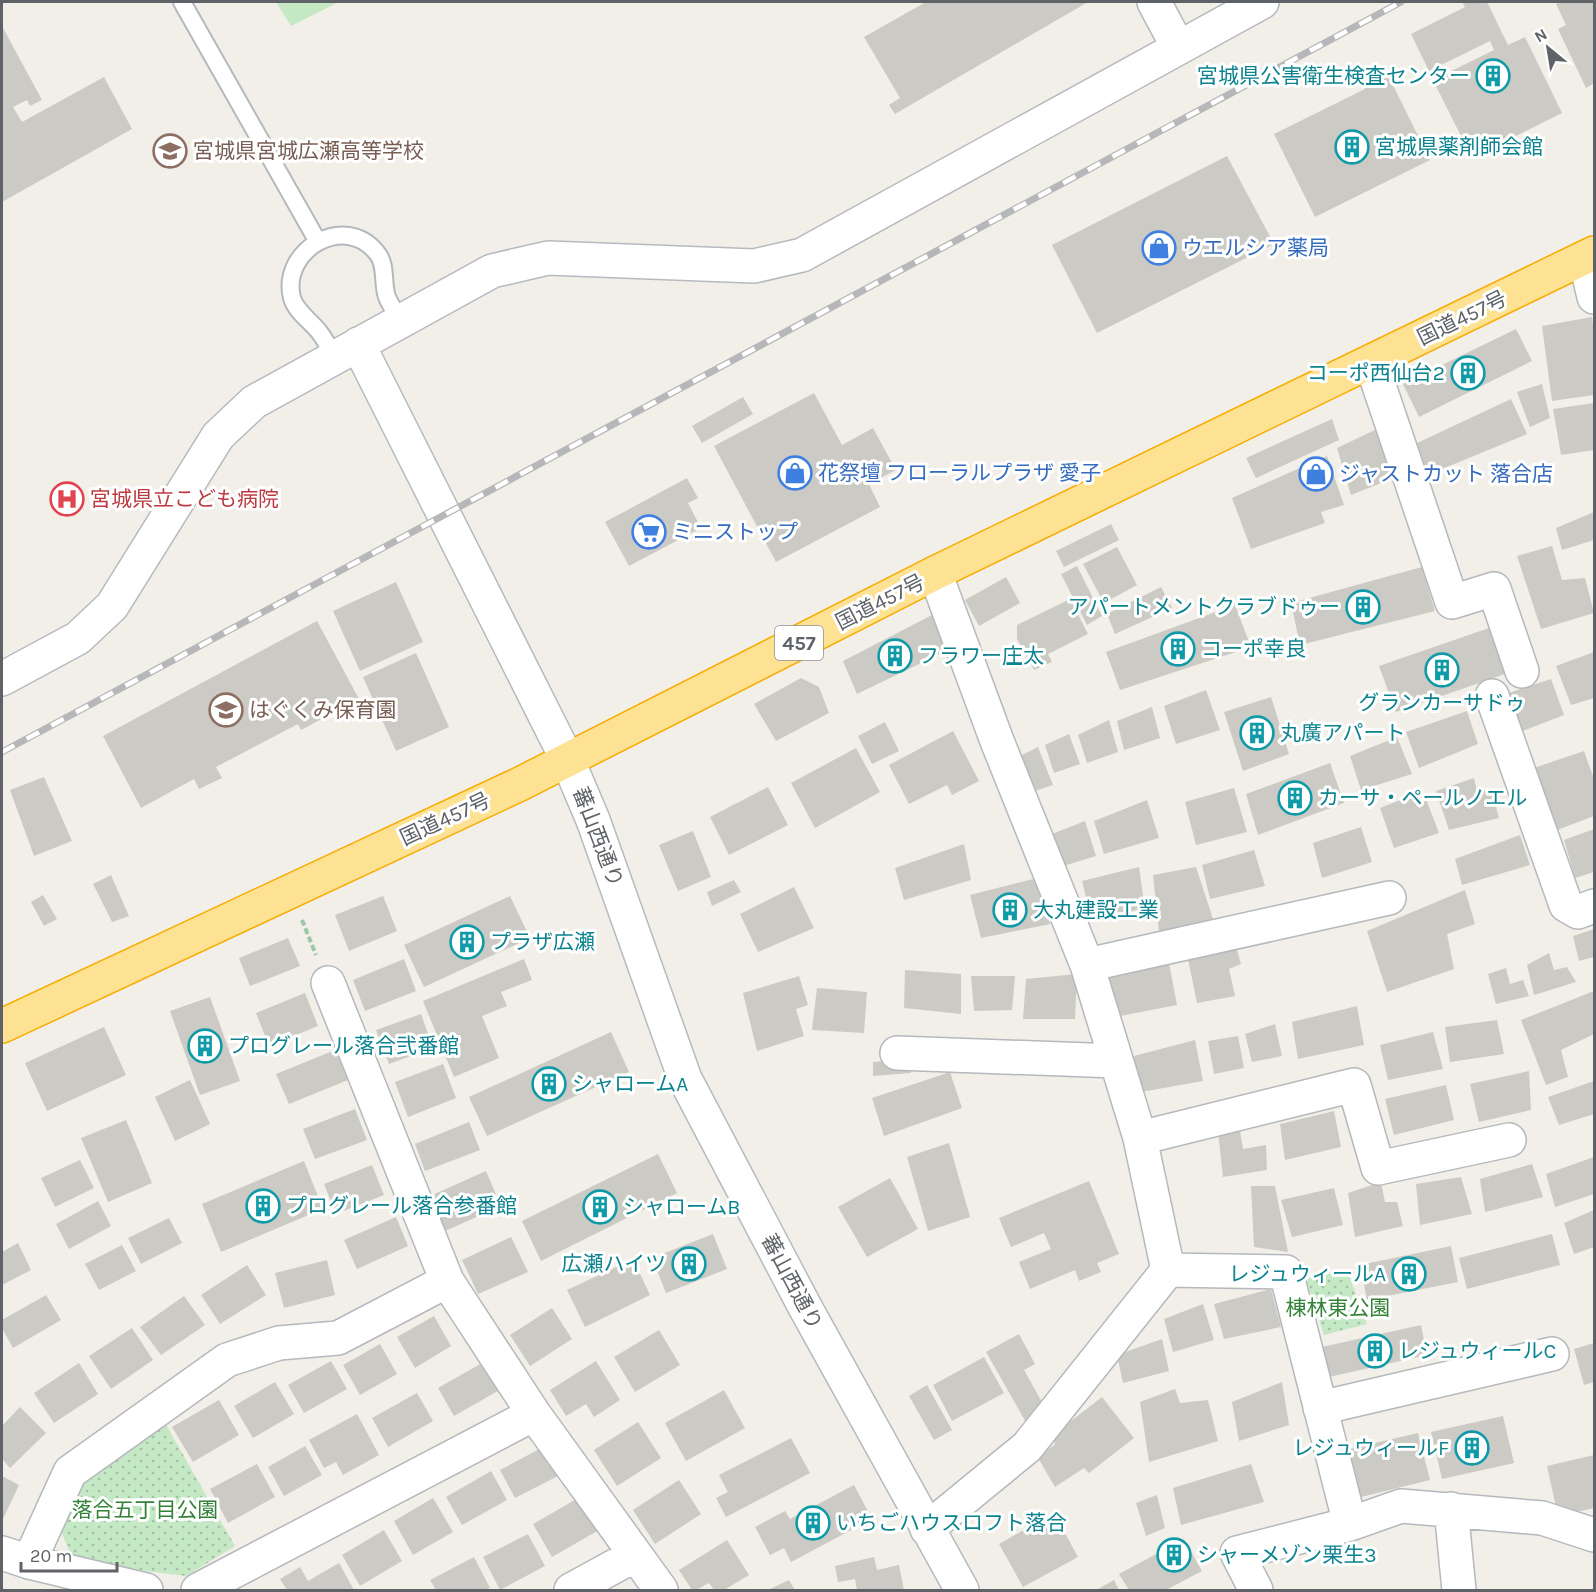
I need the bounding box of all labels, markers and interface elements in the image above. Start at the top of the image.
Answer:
north arrow [1518,18,1578,78]
text: N [1531,24,1550,47]
building icon: 宮城県公害衛生検査センター [1475,58,1511,94]
place label: 宮城県公害衛生検査センター [1197,64,1470,88]
building icon: 宮城県薬剤師会館 [1334,129,1370,165]
school or university icon: 宮城県宮城広瀬高等学校 [152,133,188,169]
place label: 宮城県薬剤師会館 [1375,135,1543,159]
place label: 宮城県宮城広瀬高等学校 [193,139,424,163]
shop icon: ウエルシア薬局 [1141,230,1177,266]
place label: ウエルシア薬局 [1182,236,1329,260]
street label: 国道457号 [1413,286,1511,350]
building icon: コーポ西仙台2 [1450,355,1486,391]
place label: コーポ西仙台2 [1307,361,1445,385]
shop icon: 花祭壇 フローラルプラザ 愛子 [777,455,813,491]
shop icon: ジャストカット 落合店 [1298,456,1334,492]
place label: 花祭壇 フローラルプラザ 愛子 [818,461,1101,485]
place label: ジャストカット 落合店 [1339,462,1553,486]
hospital icon: 宮城県立こども病院 [49,481,85,517]
place label: 宮城県立こども病院 [90,487,279,511]
supermarket icon: ミニストップ [631,514,667,550]
place label: ミニストップ [672,520,798,544]
street label: 国道457号 [832,569,928,635]
building icon: アパートメントクラブドゥー [1345,589,1381,625]
place label: アパートメントクラブドゥー [1067,595,1340,619]
road number: 457 [775,626,823,660]
building icon: コーポ幸良 [1160,631,1196,667]
place label: コーポ幸良 [1201,637,1306,661]
building icon: フラワー庄太 [877,638,913,674]
place label: フラワー庄太 [918,644,1044,668]
building icon: グランカーサドゥ [1424,652,1460,688]
place label: グランカーサドゥ [1358,691,1526,715]
school or university icon: はぐくみ保育園 [208,692,244,728]
place label: はぐくみ保育園 [249,698,397,722]
building icon: 丸廣アパート [1239,715,1275,751]
place label: 丸廣アパート [1280,721,1406,745]
building icon: カーサ・ペールノエル [1277,780,1313,816]
street label: 蕃山西通り [568,784,628,890]
place label: カーサ・ペールノエル [1318,786,1528,810]
street label: 国道457号 [396,788,494,850]
building icon: 大丸建設工業 [992,892,1028,928]
place label: 大丸建設工業 [1033,898,1159,922]
building icon: プラザ広瀬 [449,924,485,960]
place label: プラザ広瀬 [490,930,595,954]
building icon: プログレール落合弐番館 [187,1028,223,1064]
place label: プログレール落合弐番館 [228,1034,459,1058]
building icon: シャロームA [531,1066,567,1102]
place label: シャロームA [572,1072,688,1096]
building icon: プログレール落合参番館 [245,1188,281,1224]
building icon: シャロームB [582,1189,618,1225]
place label: プログレール落合参番館 [286,1194,517,1218]
place label: シャロームB [623,1195,740,1219]
street label: 蕃山西通り [757,1230,827,1334]
building icon: 広瀬ハイツ [671,1246,707,1282]
place label: 広瀬ハイツ [561,1252,666,1276]
building icon: レジュウィールA [1391,1256,1427,1292]
place label: レジュウィールA [1228,1262,1386,1286]
park label: 棟林東公園 [1286,1296,1391,1320]
building icon: レジュウィールC [1357,1333,1393,1369]
place label: レジュウィールC [1398,1339,1556,1363]
building icon: レジュウィールF [1454,1430,1490,1466]
place label: レジュウィールF [1292,1436,1449,1460]
park label: 落合五丁目公園 [72,1498,219,1522]
building icon: いちごハウスロフト落合 [795,1505,831,1541]
place label: いちごハウスロフト落合 [836,1511,1067,1535]
scale bar [21,1535,117,1573]
building icon: シャーメゾン栗生3 [1156,1537,1192,1573]
place label: シャーメゾン栗生3 [1197,1543,1377,1567]
text: 20 m [30,1545,72,1567]

